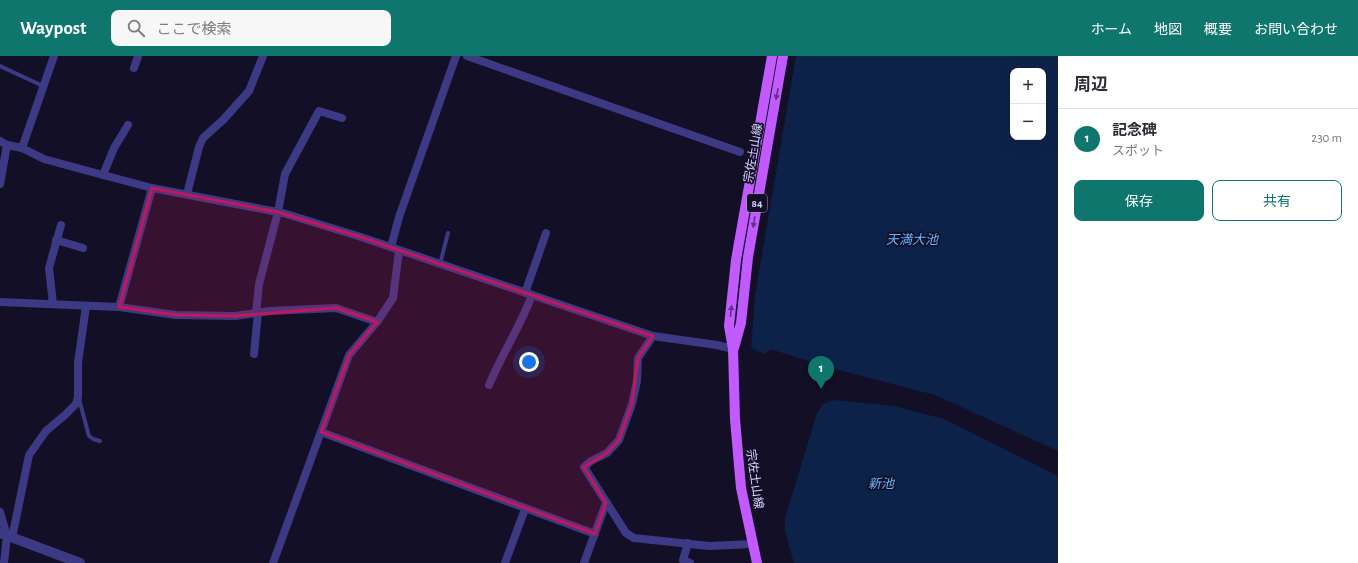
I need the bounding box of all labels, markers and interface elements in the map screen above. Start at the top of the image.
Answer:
search box [111,10,391,46]
icon: search [125,17,147,39]
text: Waypost [20,19,87,38]
text: ここで検索 [157,22,232,37]
text: ホーム [1090,23,1132,37]
text: 地図 [1154,23,1182,37]
text: 概要 [1204,23,1232,37]
text: お問い合わせ [1254,23,1338,37]
map controls [1010,68,1046,140]
button: + [1010,68,1046,104]
text: 周辺 [1074,76,1108,93]
one-way arrow [773,88,779,101]
button: − [1010,104,1046,140]
street label: 宗佐土山線 [741,122,764,184]
text: 記念碑 [1112,123,1157,138]
text: 1 [1085,132,1089,145]
text: 230 m [1311,132,1342,145]
text: スポット [1112,145,1164,158]
button: 保存 [1074,180,1204,221]
button: 共有 [1212,180,1342,221]
road number: 84 [747,194,767,212]
one-way arrow [751,216,757,228]
water label: 天満大池 [886,233,940,247]
one-way arrow [728,305,734,317]
your location [519,352,539,372]
pin: 1 [808,356,834,389]
street label: 宗佐土山線 [745,448,766,510]
water label: 新池 [868,477,896,491]

